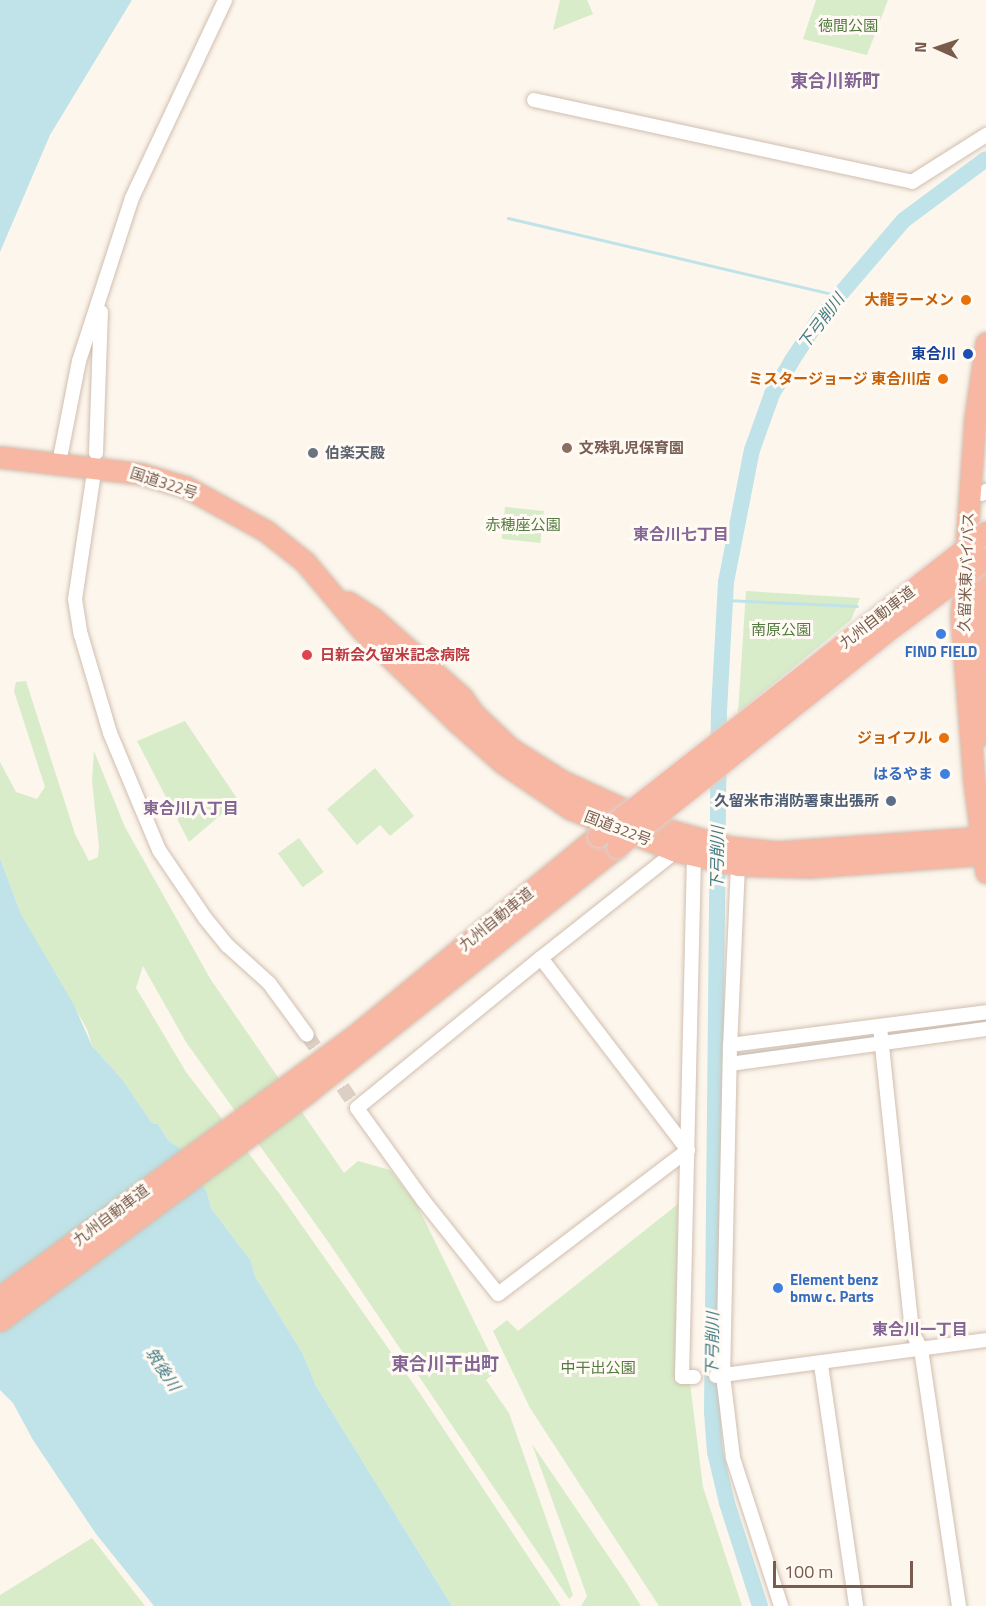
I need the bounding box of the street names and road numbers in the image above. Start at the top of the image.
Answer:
street label: 国道322号 [128,464,200,502]
street label: 久留米東バイパス [955,512,977,632]
street label: 九州自動車道 [836,582,918,652]
street label: 国道322号 [582,807,654,849]
street label: 九州自動車道 [455,884,537,954]
street label: 九州自動車道 [70,1181,152,1249]

